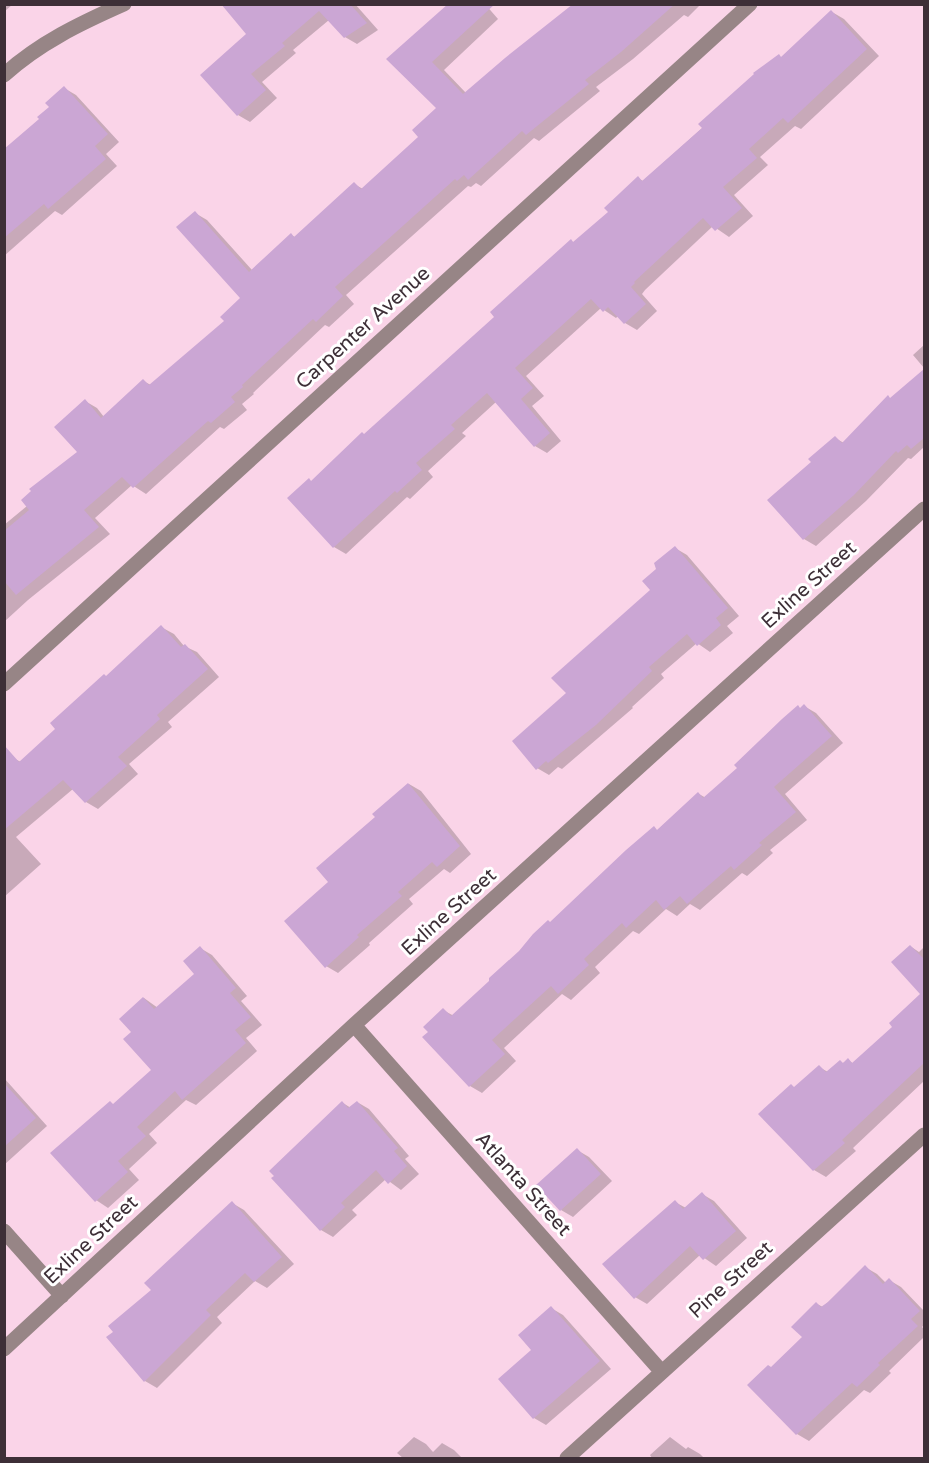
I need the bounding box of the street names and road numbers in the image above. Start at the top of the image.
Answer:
street label: Carpenter Avenue [291,262,435,394]
street label: Exline Street [757,536,862,634]
street label: Exline Street [397,863,502,961]
street label: Atlanta Street [470,1127,576,1241]
street label: Exline Street [39,1190,143,1289]
street label: Pine Street [684,1236,778,1324]

